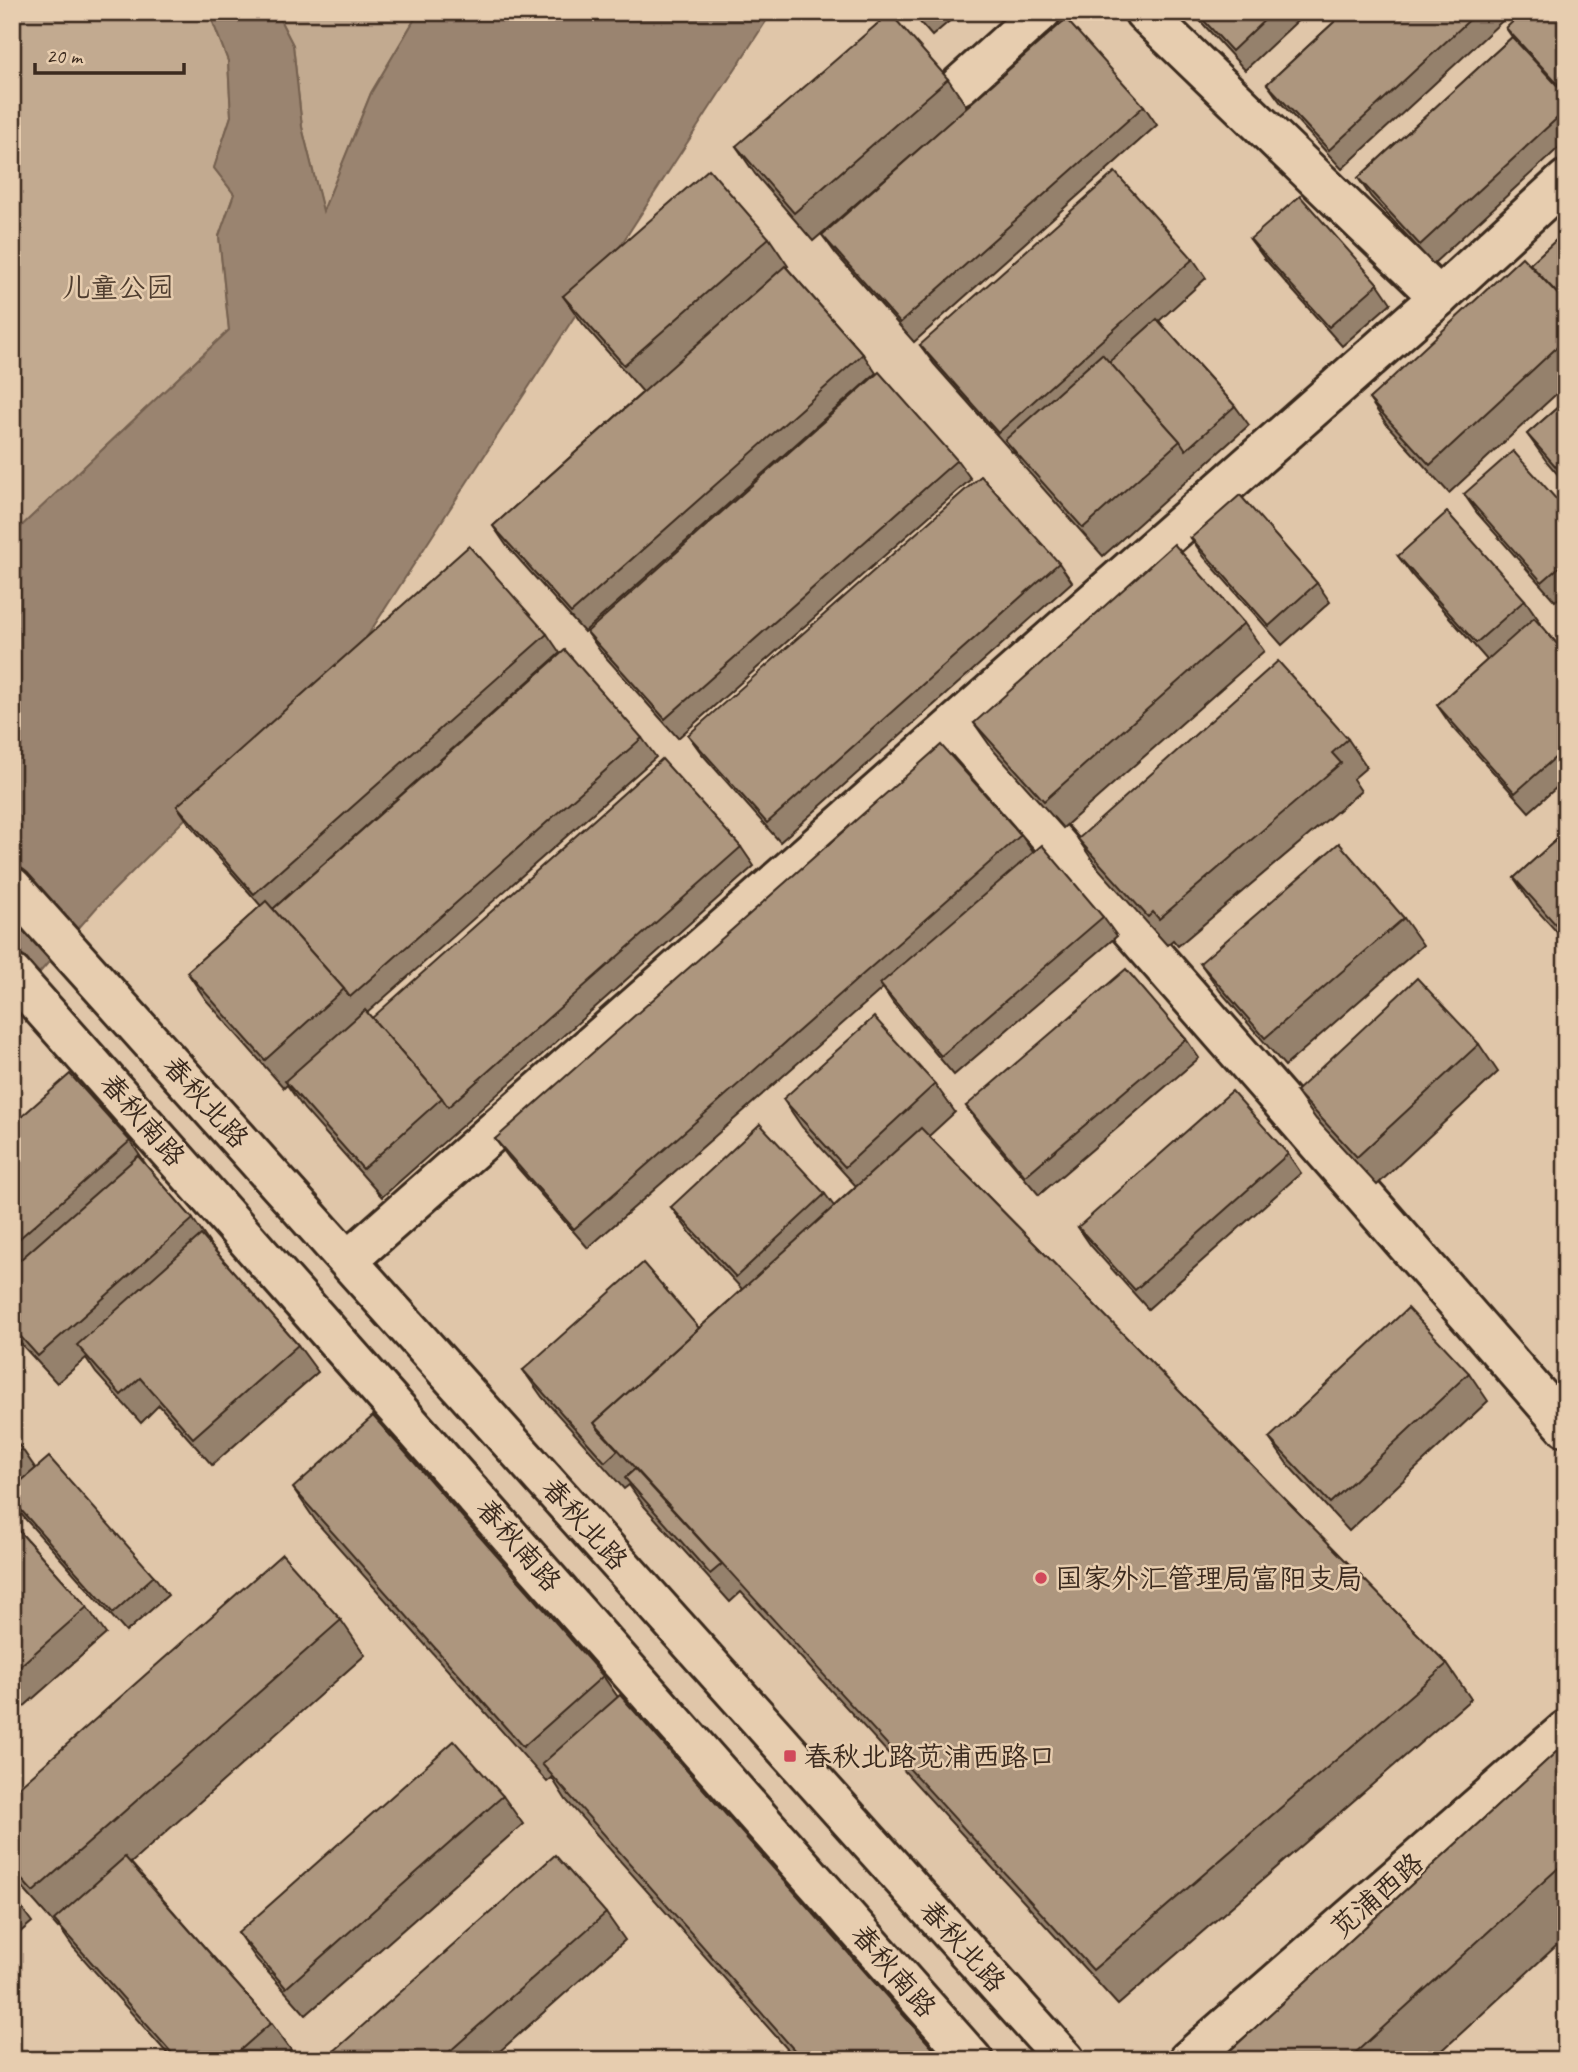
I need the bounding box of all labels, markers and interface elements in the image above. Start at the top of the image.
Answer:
scale bar [35,32,184,76]
text: 20 m [46,43,84,69]
park label: 儿童公园 [62,270,174,305]
street label: 春秋北路 [156,1049,256,1155]
street label: 春秋南路 [93,1066,193,1174]
street label: 春秋北路 [535,1471,635,1577]
street label: 春秋南路 [469,1491,569,1599]
place label: 国家外汇管理局富阳支局 [1055,1561,1363,1596]
marker: 国家外汇管理局富阳支局 [1033,1570,1049,1586]
place label: 春秋北路苋浦西路口 [804,1739,1056,1774]
marker: 春秋北路苋浦西路口 [782,1748,798,1764]
street label: 苋浦西路 [1323,1845,1431,1945]
street label: 春秋北路 [913,1893,1013,1999]
street label: 春秋南路 [844,1917,944,2025]

